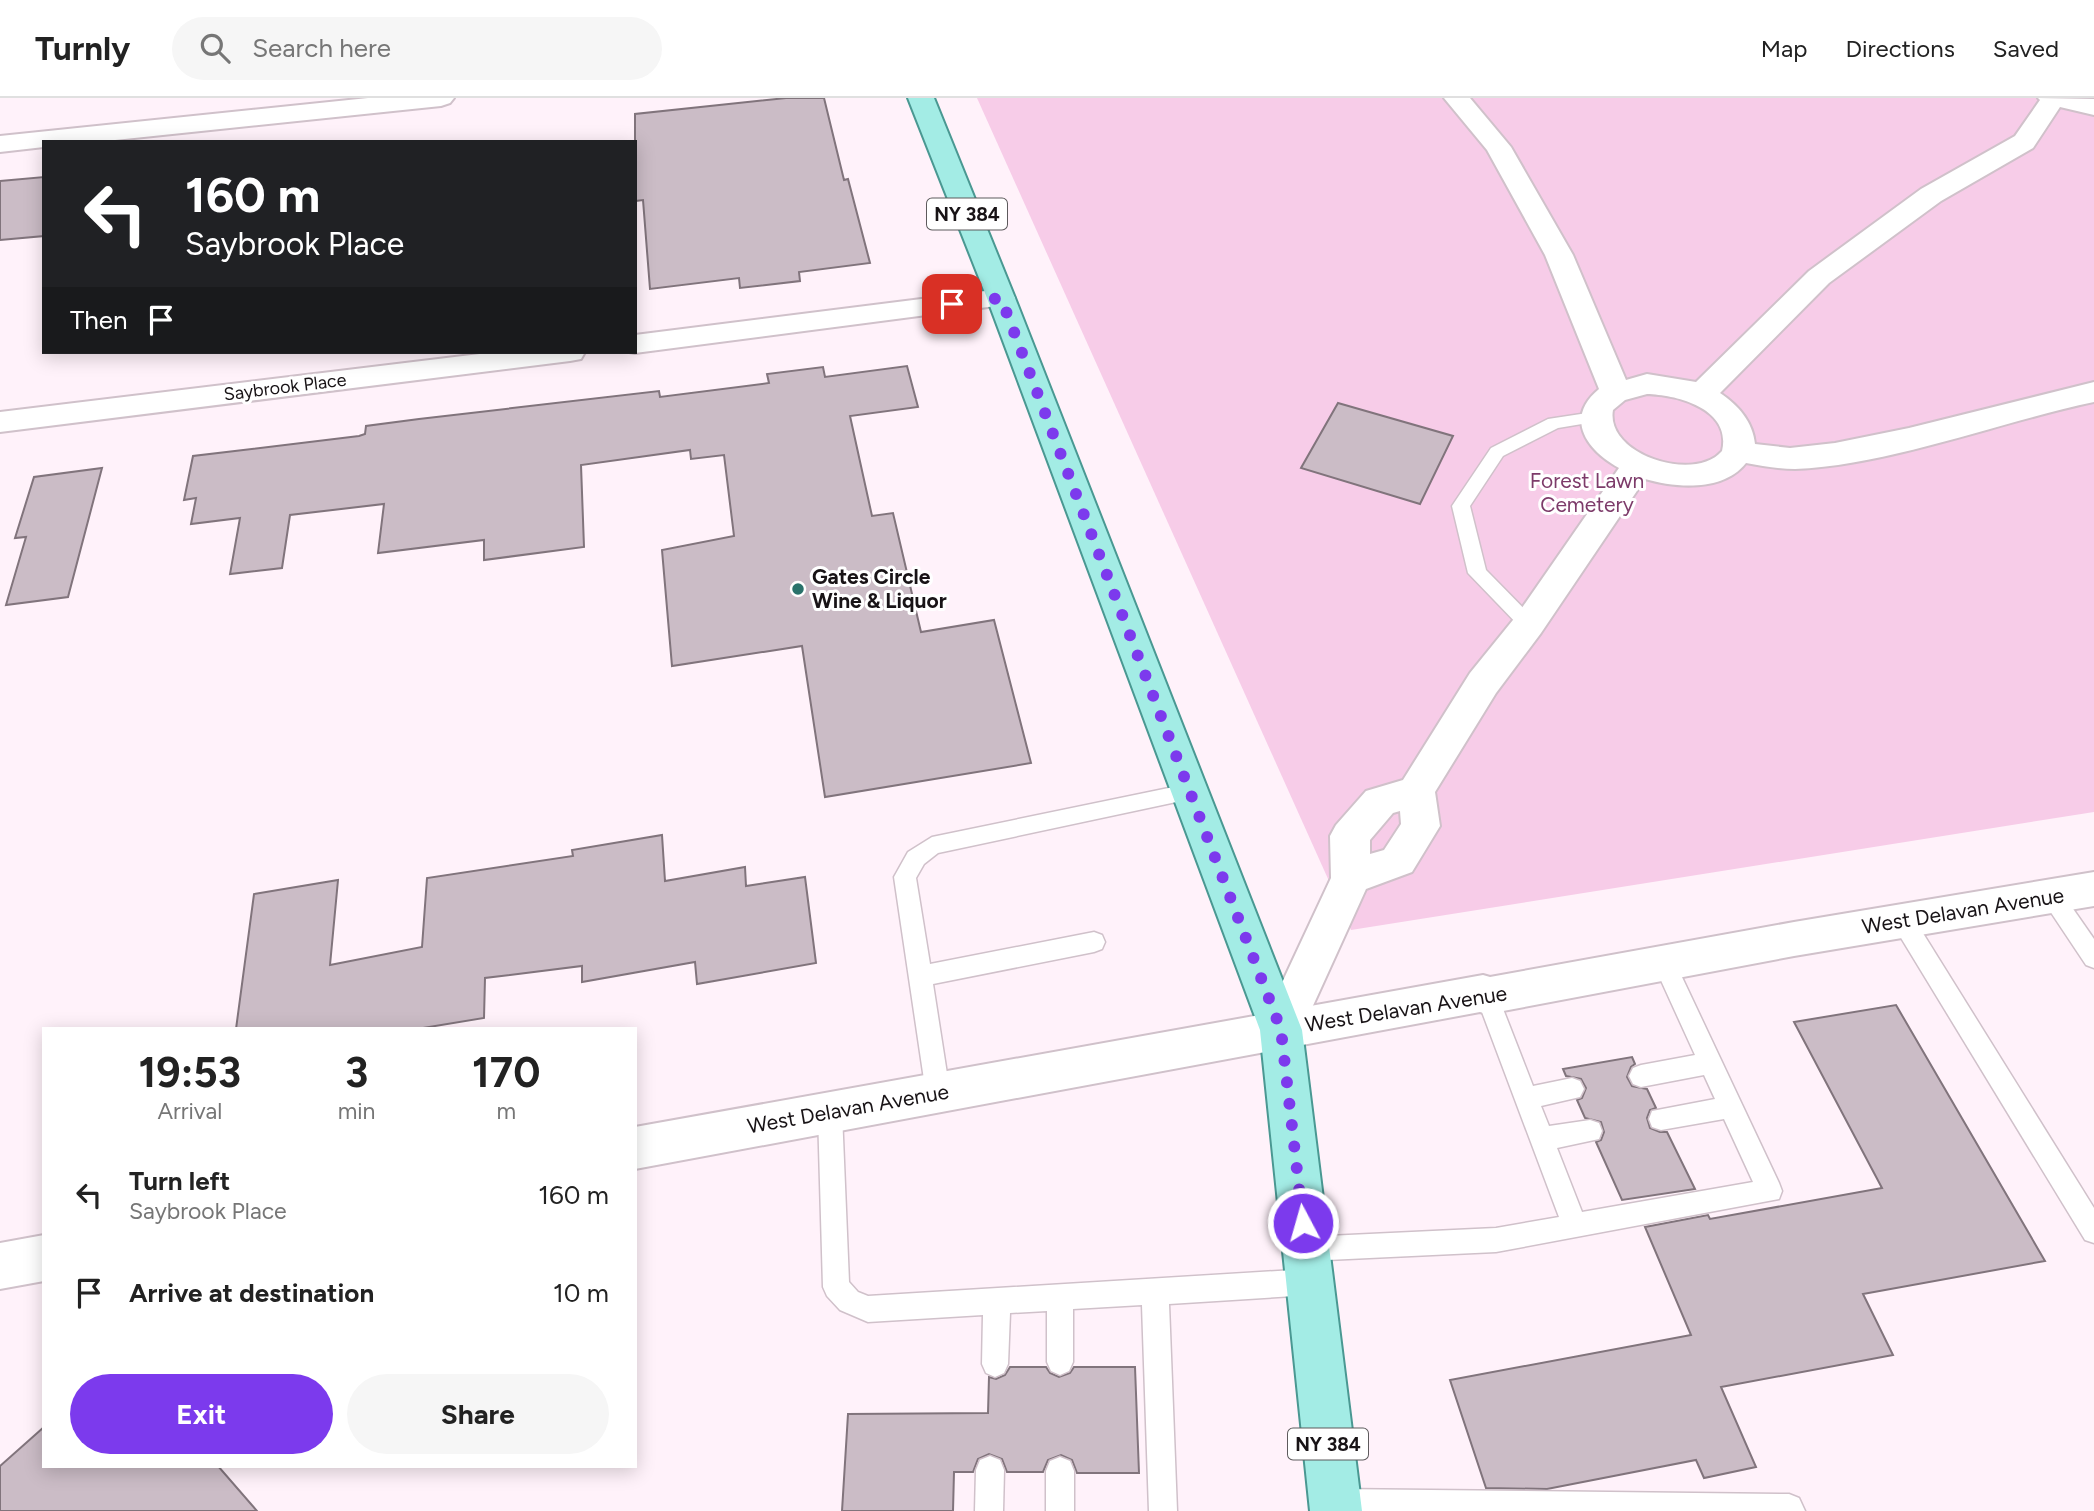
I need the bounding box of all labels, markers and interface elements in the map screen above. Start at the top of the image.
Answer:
search box [172,17,662,80]
text: Turnly [35,29,130,68]
icon: search [196,29,234,67]
text: Search here [252,32,391,64]
text: Map [1761,34,1807,63]
text: Directions [1845,34,1955,63]
text: Saved [1993,34,2059,63]
text: 160 m [185,165,320,224]
icon: left [70,168,161,259]
road number: NY 384 [927,198,1007,230]
text: Saybrook Place [185,225,404,263]
pin [922,274,982,334]
icon: arrive [933,285,971,323]
icon: arrive [142,301,180,339]
text: Then [70,304,128,336]
street label: Saybrook Place [222,369,348,405]
park label: Forest Lawn Cemetery [1530,468,1644,517]
place label: Gates Circle Wine & Liquor [812,564,947,613]
marker: Gates Circle Wine & Liquor [790,581,806,597]
street label: West Delavan Avenue [1860,882,2066,939]
street label: West Delavan Avenue [1303,980,1509,1037]
text: 19:53 [139,1047,241,1098]
text: 3 [345,1047,368,1098]
text: 170 [472,1047,540,1098]
street label: West Delavan Avenue [745,1078,951,1139]
text: Arrival [157,1097,222,1125]
text: min [338,1097,375,1125]
text: m [496,1097,516,1125]
text: Turn left [129,1165,230,1197]
icon: left [70,1176,108,1214]
text: 160 m [538,1179,609,1211]
position arrow [1266,1186,1340,1260]
text: Saybrook Place [129,1197,287,1225]
icon: arrive [70,1274,108,1312]
text: Arrive at destination [129,1277,374,1309]
text: 10 m [553,1277,609,1309]
button: Exit [70,1374,333,1454]
button: Share [347,1374,609,1454]
road number: NY 384 [1288,1428,1368,1460]

